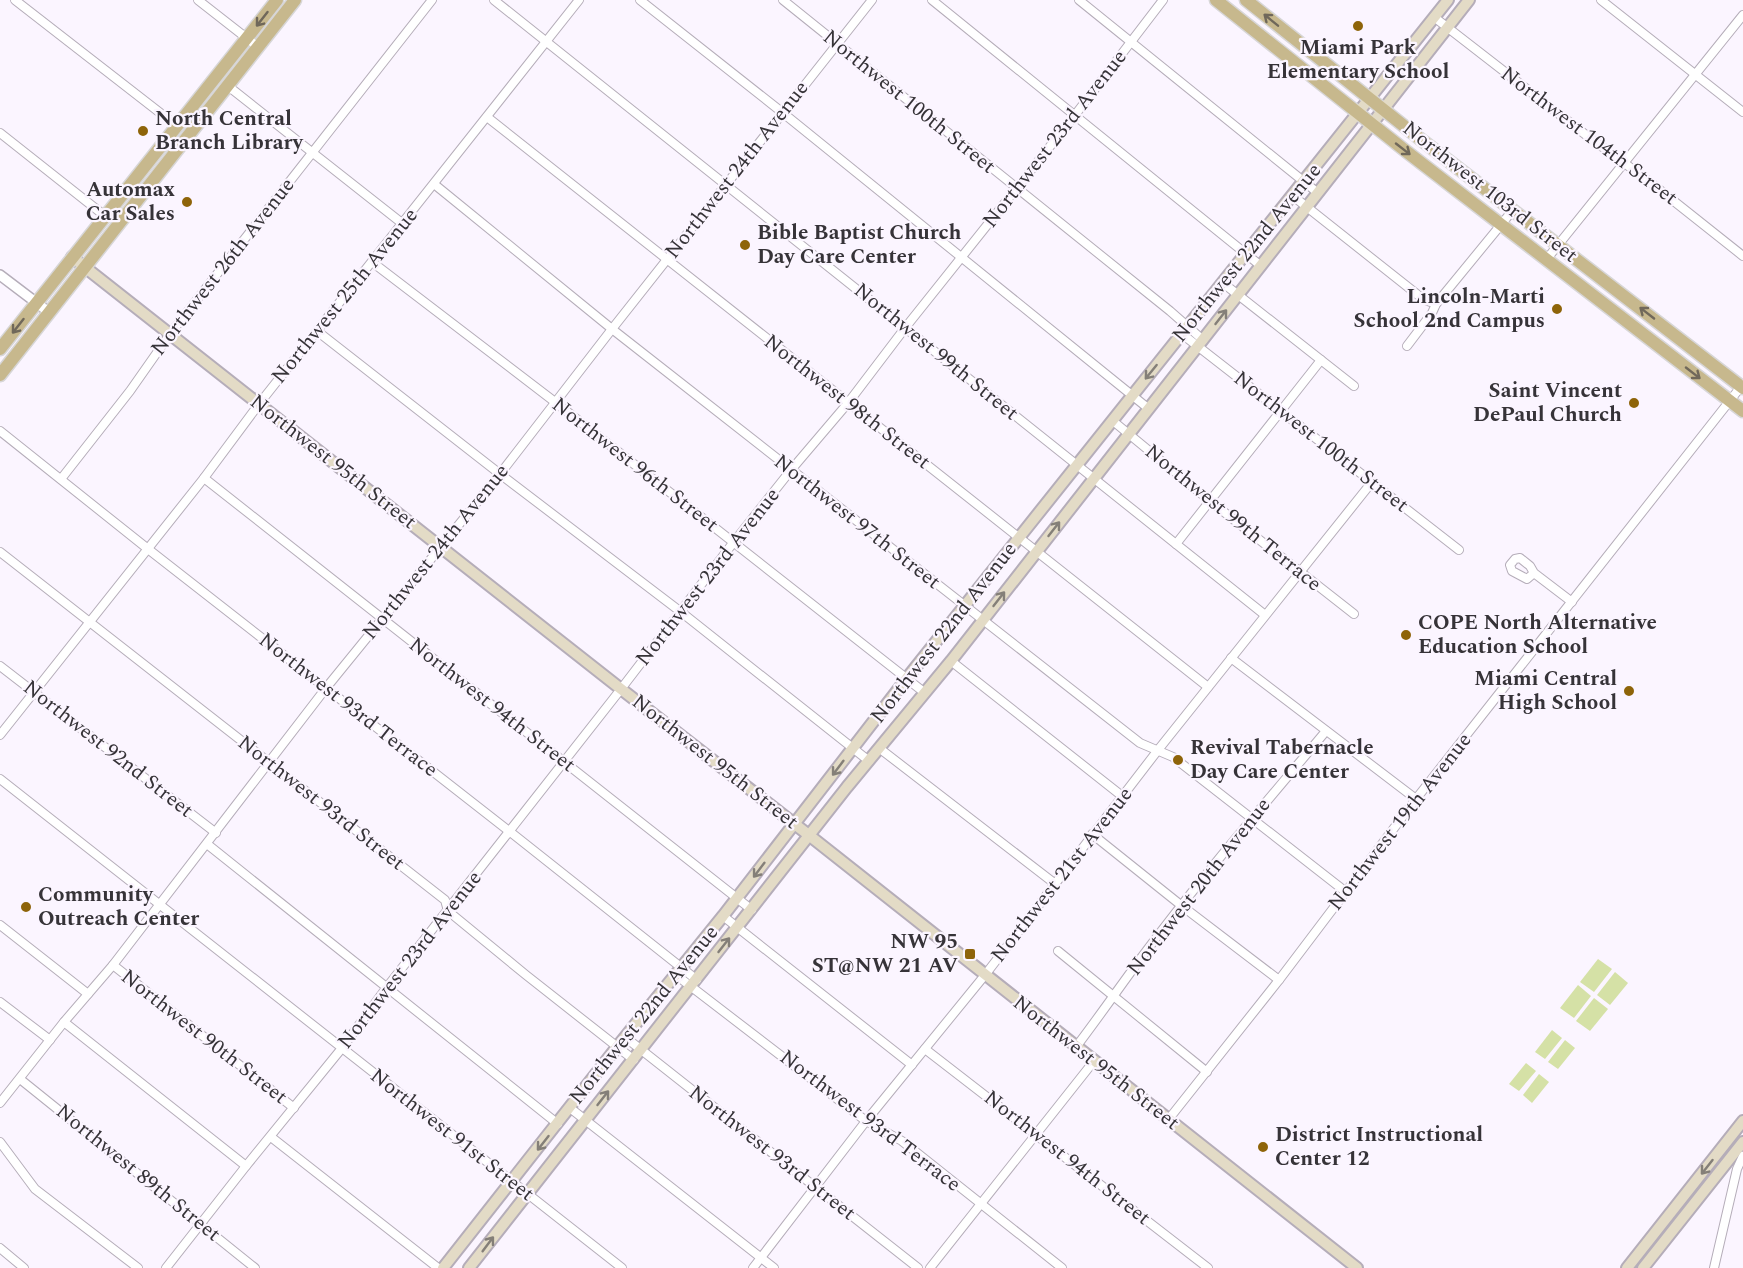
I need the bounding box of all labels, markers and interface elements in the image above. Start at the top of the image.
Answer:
one-way arrow [256,11,269,27]
one-way arrow [1263,14,1279,27]
marker: Miami Park Elementary School [1351,19,1365,33]
street label: Northwest 100th Street [815,22,1003,182]
place label: Miami Park Elementary School [1267,32,1449,88]
street label: Northwest 23rd Avenue [975,43,1135,235]
street label: Northwest 104th Street [1494,59,1684,213]
street label: Northwest 24th Avenue [657,74,817,266]
place label: North Central Branch Library [155,103,304,159]
street label: Northwest 103rd Street [1395,113,1585,271]
marker: North Central Branch Library [136,124,150,138]
one-way arrow [1395,143,1411,156]
street label: Northwest 22nd Avenue [1164,156,1330,350]
street label: Northwest 26th Avenue [143,171,303,363]
place label: Automax Car Sales [86,174,175,230]
marker: Automax Car Sales [180,195,194,209]
street label: Northwest 25th Avenue [264,201,426,391]
place label: Bible Baptist Church Day Care Center [757,217,962,273]
marker: Bible Baptist Church Day Care Center [738,238,752,252]
street label: Northwest 99th Street [846,275,1026,429]
place label: Lincoln-Marti School 2nd Campus [1353,281,1545,337]
marker: Lincoln-Marti School 2nd Campus [1550,302,1564,316]
one-way arrow [1639,307,1655,320]
one-way arrow [1214,309,1227,325]
one-way arrow [12,318,25,334]
street label: Northwest 98th Street [757,326,937,478]
street label: Northwest 100th Street [1226,363,1416,521]
one-way arrow [1144,364,1158,379]
one-way arrow [1684,366,1700,379]
place label: Saint Vincent DePaul Church [1473,375,1622,431]
street label: Northwest 95th Street [243,386,423,538]
street label: Northwest 96th Street [545,389,725,541]
marker: Saint Vincent DePaul Church [1627,396,1641,410]
street label: Northwest 99th Terrace [1137,436,1329,600]
street label: Northwest 97th Street [767,446,947,598]
street label: Northwest 24th Avenue [355,457,517,647]
street label: Northwest 23rd Avenue [628,481,788,673]
one-way arrow [1048,521,1061,537]
street label: Northwest 22nd Avenue [863,535,1025,731]
one-way arrow [993,591,1005,607]
place label: COPE North Alternative Education School [1418,607,1657,663]
street label: Northwest 93rd Terrace [251,625,445,785]
marker: COPE North Alternative Education School [1399,628,1413,642]
street label: Northwest 94th Street [402,629,582,781]
place label: Miami Central High School [1474,663,1617,719]
street label: Northwest 92nd Street [16,672,200,826]
marker: Miami Central High School [1622,684,1636,698]
street label: Northwest 95th Street [625,686,805,838]
street label: Northwest 19th Avenue [1320,726,1480,918]
street label: Northwest 93rd Street [230,727,412,879]
place label: Revival Tabernacle Day Care Center [1190,732,1374,788]
marker: Revival Tabernacle Day Care Center [1171,753,1185,767]
one-way arrow [831,759,844,775]
street label: Northwest 21st Avenue [983,780,1141,970]
street label: Northwest 20th Avenue [1119,791,1279,983]
one-way arrow [752,861,765,877]
street label: Northwest 23rd Avenue [330,864,490,1056]
place label: Community Outreach Center [38,879,199,935]
marker: Community Outreach Center [19,900,33,914]
street label: Northwest 22nd Avenue [561,918,727,1112]
place label: NW 95 ST@NW 21 AV [812,926,958,982]
one-way arrow [718,938,731,954]
marker: NW 95 ST@NW 21 AV [963,947,977,961]
street label: Northwest 90th Street [114,961,294,1113]
street label: Northwest 95th Street [1006,987,1186,1139]
street label: Northwest 93rd Terrace [772,1042,968,1200]
street label: Northwest 91st Street [363,1060,541,1210]
street label: Northwest 93rd Street [681,1077,863,1229]
street label: Northwest 94th Street [977,1082,1157,1234]
one-way arrow [597,1091,610,1107]
street label: Northwest 89th Street [48,1096,228,1250]
place label: District Instructional Center 12 [1275,1119,1483,1175]
one-way arrow [537,1134,549,1150]
marker: District Instructional Center 12 [1256,1140,1270,1154]
one-way arrow [1700,1159,1713,1175]
one-way arrow [481,1236,494,1252]

